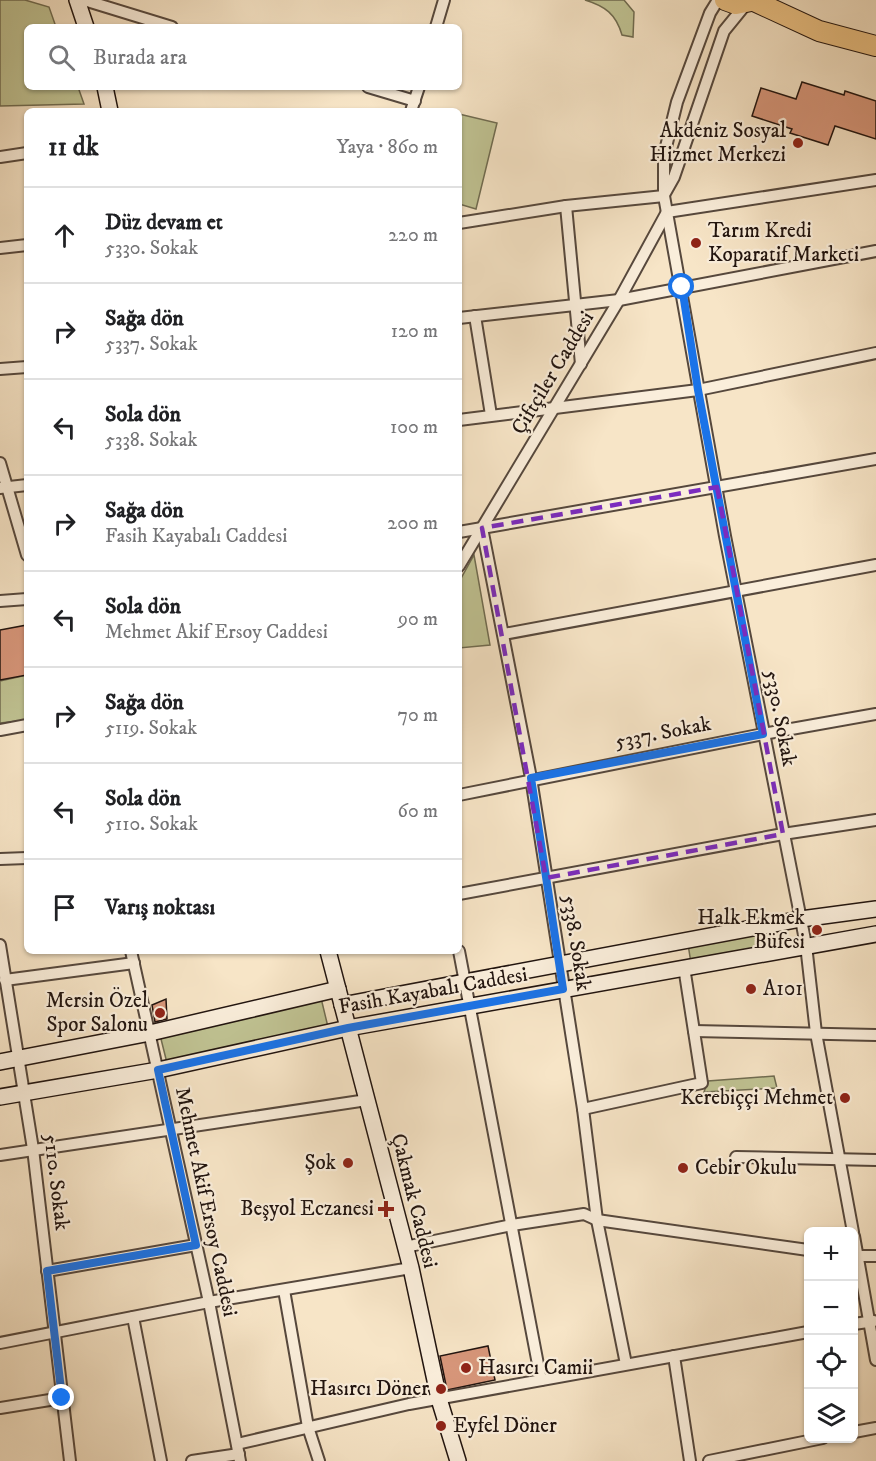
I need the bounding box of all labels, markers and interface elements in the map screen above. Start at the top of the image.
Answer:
search box [24,24,462,90]
icon: search [45,41,78,74]
text: Burada ara [93,44,187,71]
place label: Akdeniz Sosyal Hizmet Merkezi [649,118,787,168]
text: 11 dk [48,131,99,164]
text: Yaya · 860 m [336,135,438,160]
marker: Akdeniz Sosyal Hizmet Merkezi [791,136,805,150]
text: Düz devam et [105,209,223,236]
place label: Tarım Kredi Koparatif Marketi [708,218,859,268]
icon: ahead [48,219,81,252]
text: 220 m [388,223,438,248]
text: 5330. Sokak [105,236,198,261]
marker: Tarım Kredi Koparatif Marketi [689,236,703,250]
route start [668,273,694,299]
text: Sağa dön [105,305,184,332]
street label: Çiftçiler Caddesi [506,307,600,439]
icon: right [48,315,81,348]
text: 120 m [391,319,438,344]
text: 5337. Sokak [105,332,198,357]
text: Sola dön [105,401,181,428]
icon: left [48,411,81,444]
text: 100 m [390,415,438,440]
text: 5338. Sokak [105,428,197,453]
text: Sağa dön [105,497,184,524]
icon: right [48,507,81,540]
text: 200 m [387,511,438,536]
text: Fasih Kayabalı Caddesi [105,524,287,549]
text: Sola dön [105,593,181,620]
icon: left [48,603,81,636]
text: 90 m [398,607,438,632]
text: Mehmet Akif Ersoy Caddesi [105,620,328,645]
street label: 5330. Sokak [758,668,802,769]
text: Sağa dön [105,689,184,716]
icon: right [48,699,81,732]
text: 70 m [397,703,438,728]
street label: 5337. Sokak [613,711,714,755]
text: 5119. Sokak [105,716,197,741]
text: Sola dön [105,785,181,812]
icon: left [48,795,81,828]
text: 60 m [398,799,438,824]
text: 5110. Sokak [105,812,198,837]
icon: arrive [48,891,81,924]
street label: 5338. Sokak [556,893,597,994]
text: Varış noktası [105,894,215,921]
place label: Halk Ekmek Büfesi [697,905,806,955]
marker: Halk Ekmek Büfesi [810,923,824,937]
street label: Fasih Kayabalı Caddesi [336,962,530,1020]
place label: A101 [763,976,803,1002]
marker: A101 [744,982,758,996]
place label: Mersin Özel Spor Salonu [46,987,149,1038]
marker: Mersin Özel Spor Salonu [153,1006,167,1020]
street label: Mehmet Akif Ersoy Caddesi [169,1085,243,1319]
place label: Kerebiççi Mehmet [680,1085,833,1111]
marker: Kerebiççi Mehmet [838,1091,852,1105]
street label: Çakmak Caddesi [385,1131,443,1271]
street label: 5110. Sokak [37,1132,75,1233]
place label: Şok [304,1150,337,1176]
place label: Cebir Okulu [695,1155,797,1181]
marker: Şok [341,1156,355,1170]
marker: Cebir Okulu [676,1161,690,1175]
place label: Beşyol Eczanesi [240,1196,374,1222]
marker: Beşyol Eczanesi [379,1202,393,1216]
map controls [804,1227,858,1443]
button: + [804,1227,858,1281]
button: − [804,1281,858,1335]
button: locate [804,1335,858,1389]
place label: Hasırcı Camii [478,1355,593,1381]
marker: Hasırcı Camii [459,1361,473,1375]
place label: Hasırcı Döner [310,1376,429,1402]
marker: Hasırcı Döner [434,1382,448,1396]
route end [48,1384,74,1410]
button: layers [804,1389,858,1443]
place label: Eyfel Döner [453,1413,557,1439]
marker: Eyfel Döner [434,1419,448,1433]

